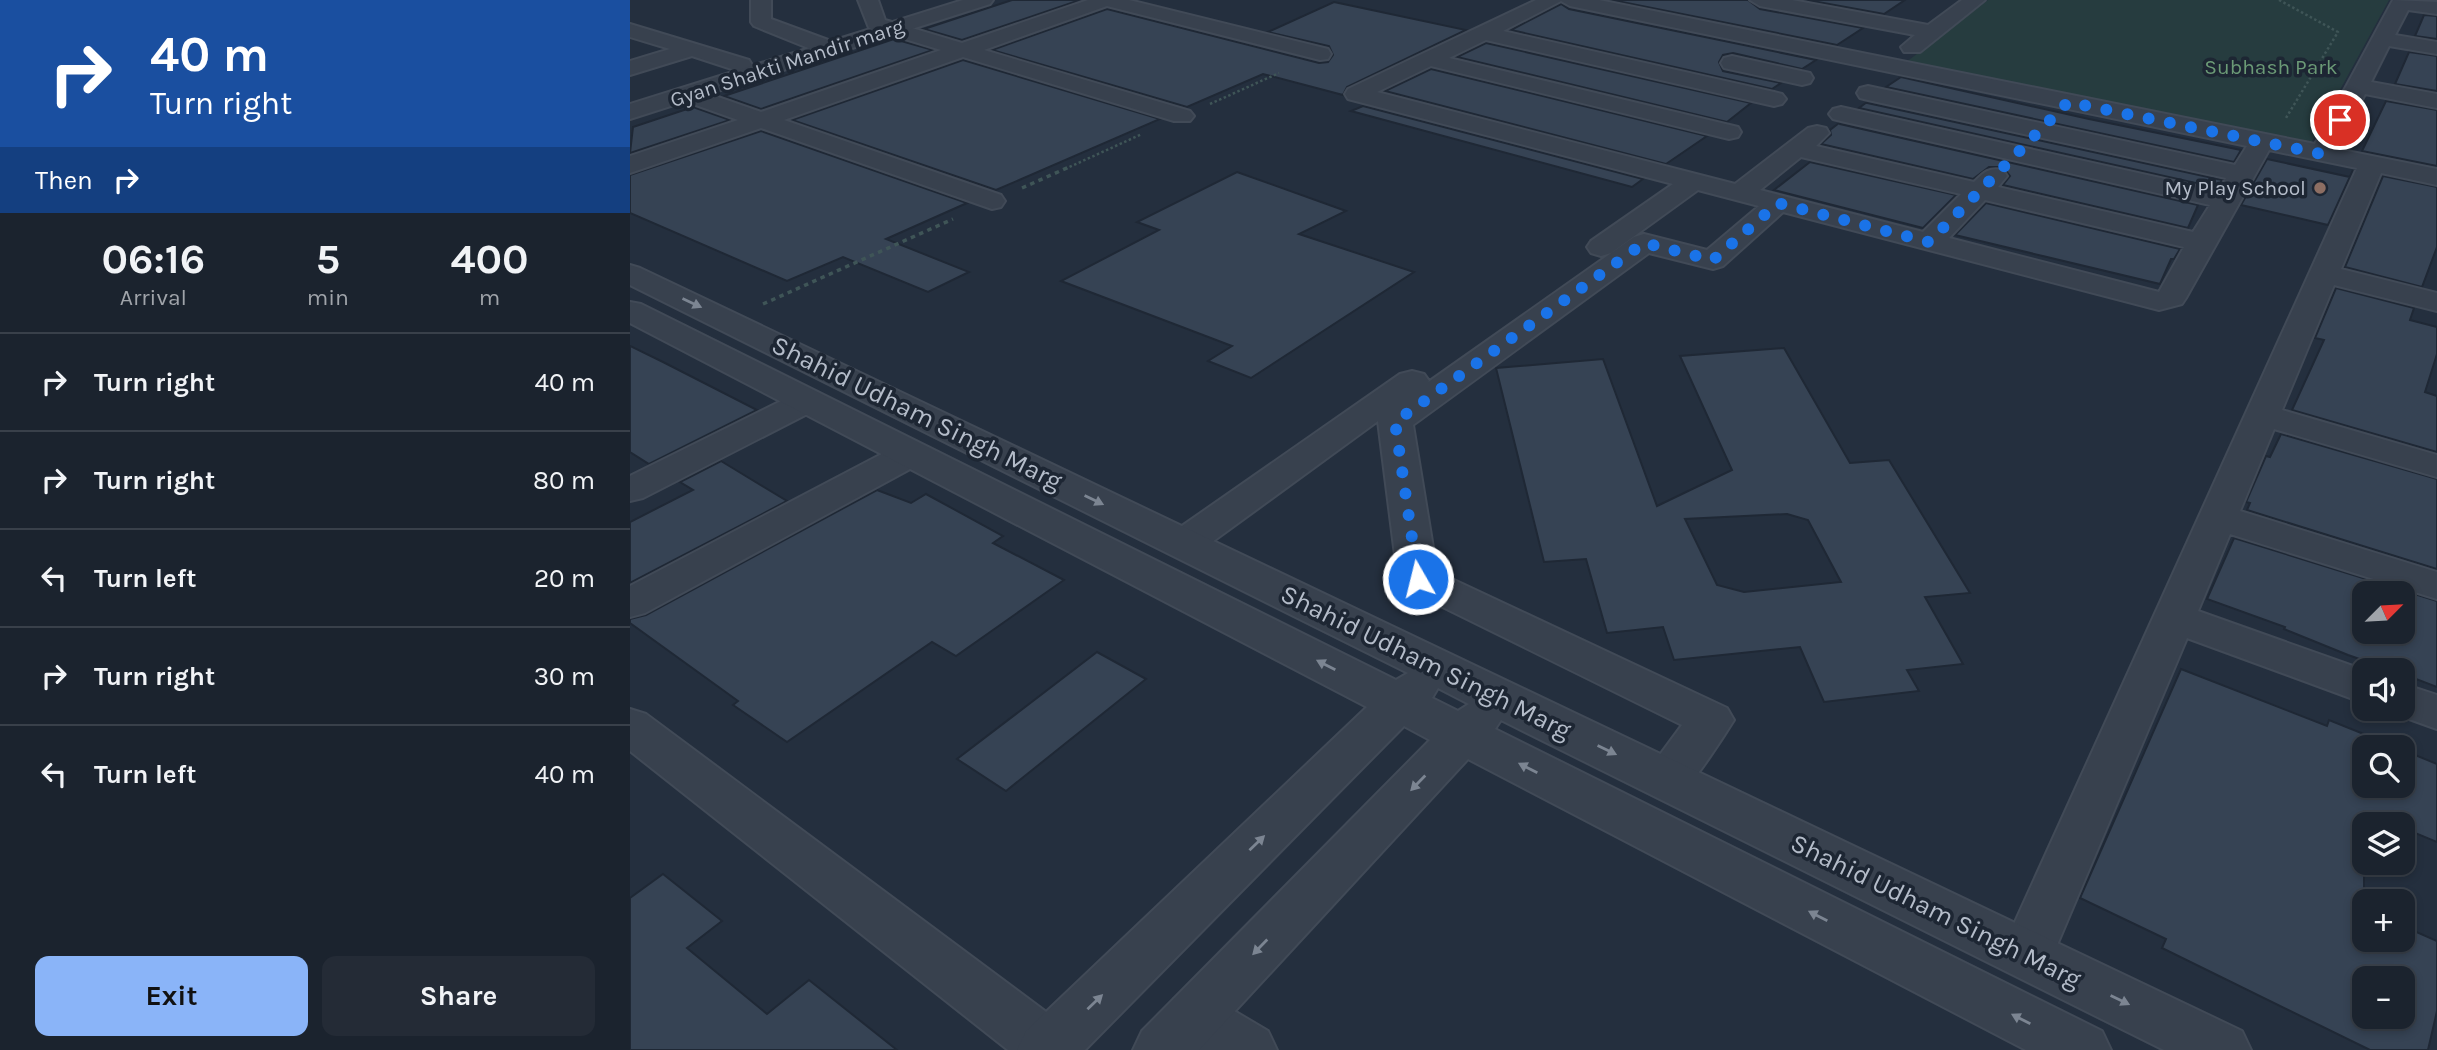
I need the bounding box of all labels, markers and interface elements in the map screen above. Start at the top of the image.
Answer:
street label: Gyan Shakti Mandir marg [667,14,907,112]
text: 40 m [150,26,269,83]
icon: right [35,28,126,119]
park label: Subhash Park [2204,55,2338,79]
text: Turn right [150,85,292,122]
pin [2310,90,2370,150]
icon: arrive [2321,101,2359,139]
icon: right [107,161,145,199]
text: Then [35,165,93,196]
place label: My Play School [2165,176,2306,200]
marker: My Play School [2312,180,2328,196]
text: 06:16 [101,234,205,284]
text: 5 [316,234,340,284]
text: 400 [450,234,529,284]
text: Arrival [120,284,187,311]
text: min [307,284,349,311]
text: m [479,284,500,311]
one-way arrow [682,297,702,309]
street label: Shahid Udham Singh Marg [767,329,1068,497]
icon: right [35,363,73,401]
text: Turn right [94,367,215,398]
text: 40 m [535,367,595,398]
icon: right [35,461,73,499]
text: Turn right [94,465,215,496]
text: 80 m [533,465,595,496]
one-way arrow [1084,494,1104,506]
position arrow [1381,542,1455,616]
icon: left [35,559,73,597]
text: Turn left [94,563,196,594]
text: 20 m [534,563,595,594]
street label: Shahid Udham Singh Marg [1276,578,1577,746]
north arrow [2352,581,2415,644]
map controls [2352,581,2415,1029]
icon: right [35,657,73,695]
button: sound [2352,658,2415,721]
one-way arrow [1316,659,1336,671]
text: Turn right [94,661,215,692]
text: 30 m [534,661,595,692]
button: search [2352,735,2415,798]
one-way arrow [1597,745,1617,756]
icon: left [35,755,73,793]
text: Turn left [94,759,196,790]
text: 40 m [535,759,595,790]
one-way arrow [1518,763,1538,774]
one-way arrow [1410,774,1426,791]
button: layers [2352,812,2415,875]
street label: Shahid Udham Singh Marg [1786,827,2087,995]
one-way arrow [1249,834,1266,851]
button: + [2352,889,2415,952]
one-way arrow [1808,910,1828,922]
one-way arrow [1253,938,1269,955]
button: Exit [35,956,308,1036]
button: Share [322,956,595,1036]
button: − [2352,966,2415,1029]
one-way arrow [1086,995,1103,1011]
one-way arrow [2110,995,2130,1006]
one-way arrow [2011,1013,2031,1025]

